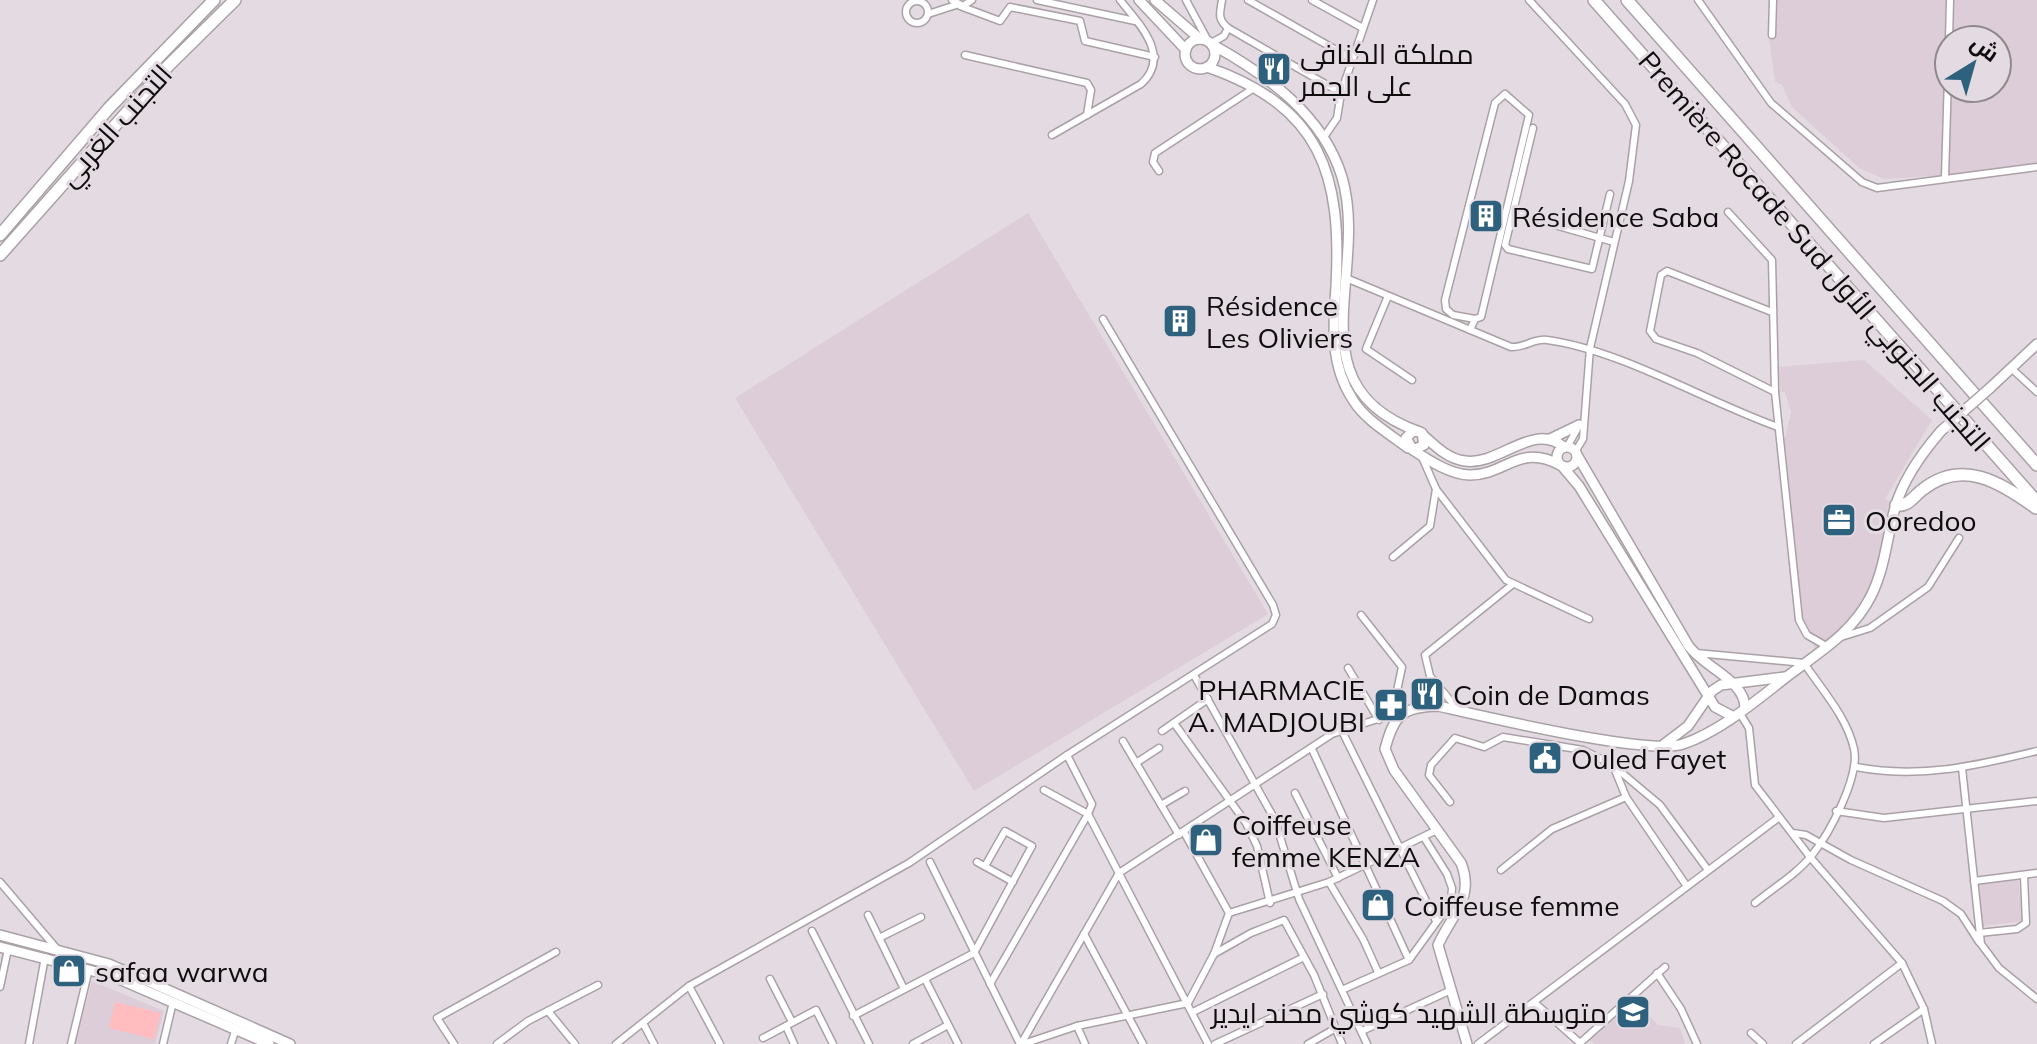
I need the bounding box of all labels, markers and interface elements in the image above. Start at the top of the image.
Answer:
north arrow [1933,24,2013,104]
text: ش [1965,28,2005,68]
place label: مملكة الكنافى على الجمر [1298,36,1474,103]
street label: Première Rocade Sud التجنب الجنوبي الأول [1628,44,1998,462]
restaurant icon: مملكة الكنافى على الجمر [1255,50,1293,88]
street label: التجنب الغربي [51,57,183,197]
building icon: Résidence Saba [1467,197,1505,235]
place label: Résidence Saba [1512,199,1719,234]
place label: Résidence Les Oliviers [1206,288,1353,355]
building icon: Résidence Les Oliviers [1161,302,1199,340]
office icon: Ooredoo [1820,501,1858,539]
place label: Ooredoo [1865,503,1977,538]
place label: PHARMACIE A. MADJOUBI [1188,672,1365,739]
restaurant icon: Coin de Damas [1408,675,1446,713]
place label: Coin de Damas [1453,677,1650,712]
pharmacy icon: PHARMACIE A. MADJOUBI [1372,686,1410,724]
public building icon: Ouled Fayet [1526,739,1564,777]
place label: Ouled Fayet [1571,741,1726,776]
place label: Coiffeuse femme KENZA [1232,807,1421,874]
shop icon: Coiffeuse femme KENZA [1187,821,1225,859]
shop icon: Coiffeuse femme [1359,886,1397,924]
place label: Coiffeuse femme [1404,888,1619,923]
shop icon: safaa warwa [50,952,88,990]
place label: safaa warwa [95,954,269,989]
school or university icon: متوسطة الشهيد كوشي محند ايدير [1614,993,1652,1031]
place label: متوسطة الشهيد كوشي محند ايدير [1209,995,1607,1034]

